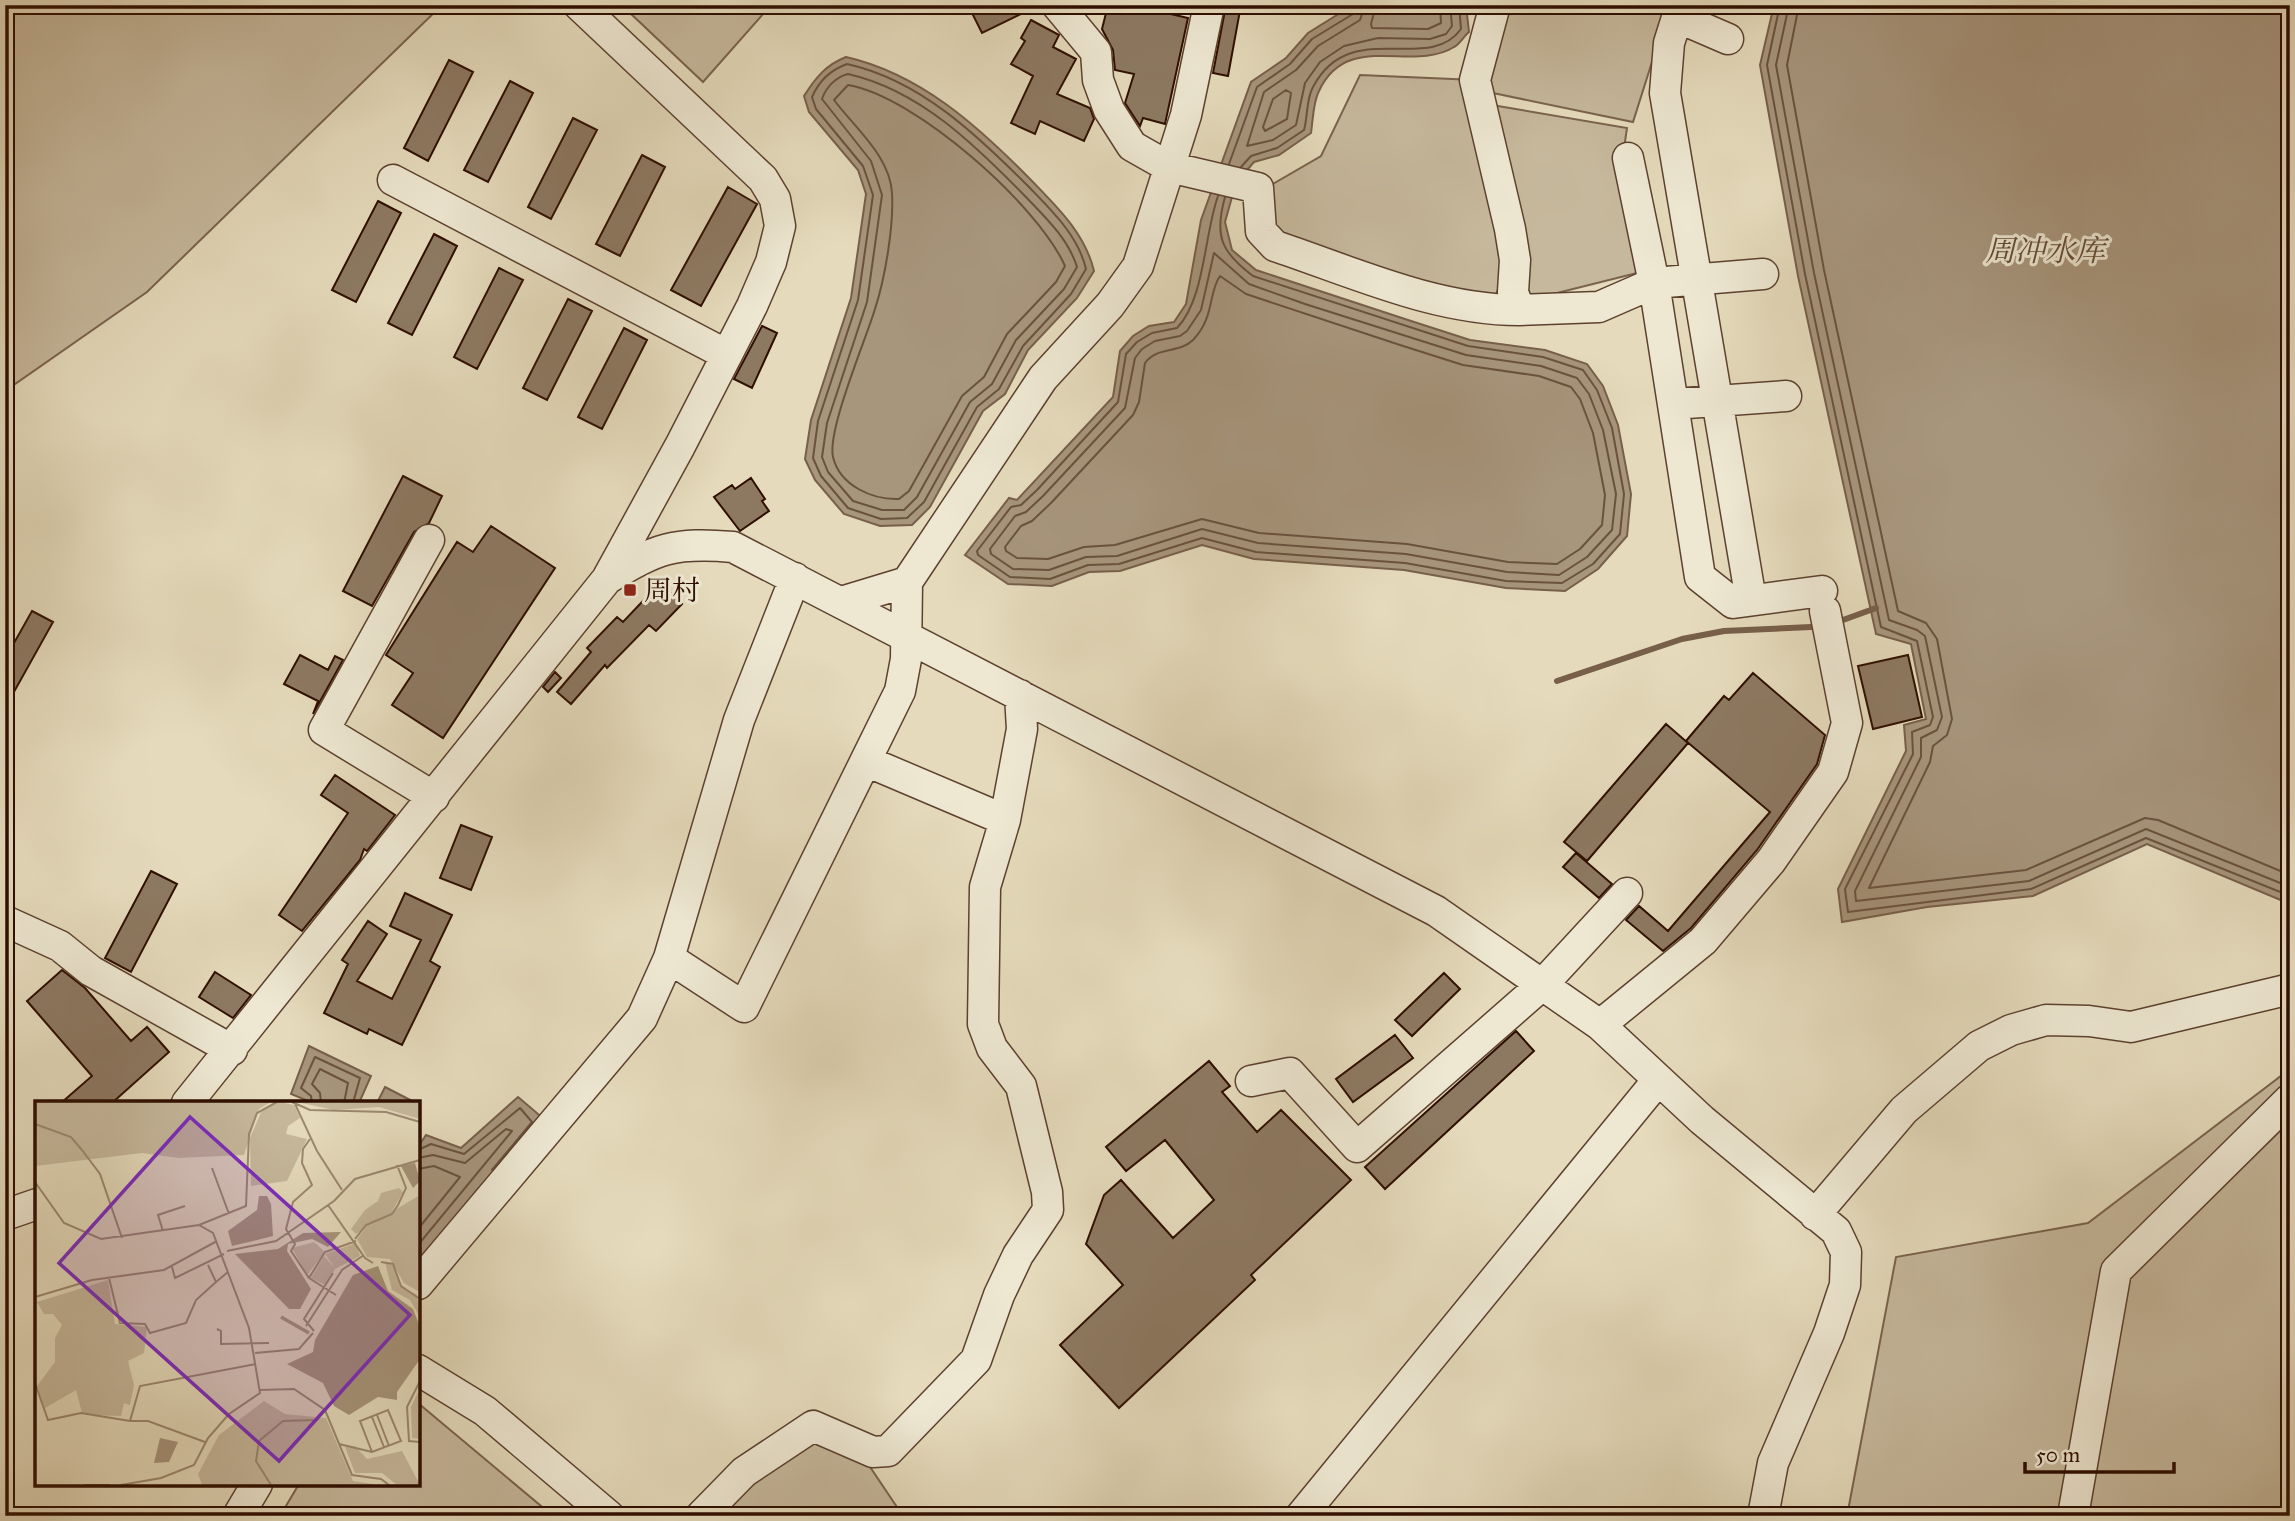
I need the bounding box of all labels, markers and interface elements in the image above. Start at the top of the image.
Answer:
water label: 周冲水库 [1985,233,2110,269]
place label: 周村 [644,573,700,608]
marker: 周村 [622,582,638,598]
inset map [35,1101,420,1486]
scale bar [2025,1430,2174,1474]
text: 50 m [2036,1442,2081,1468]

